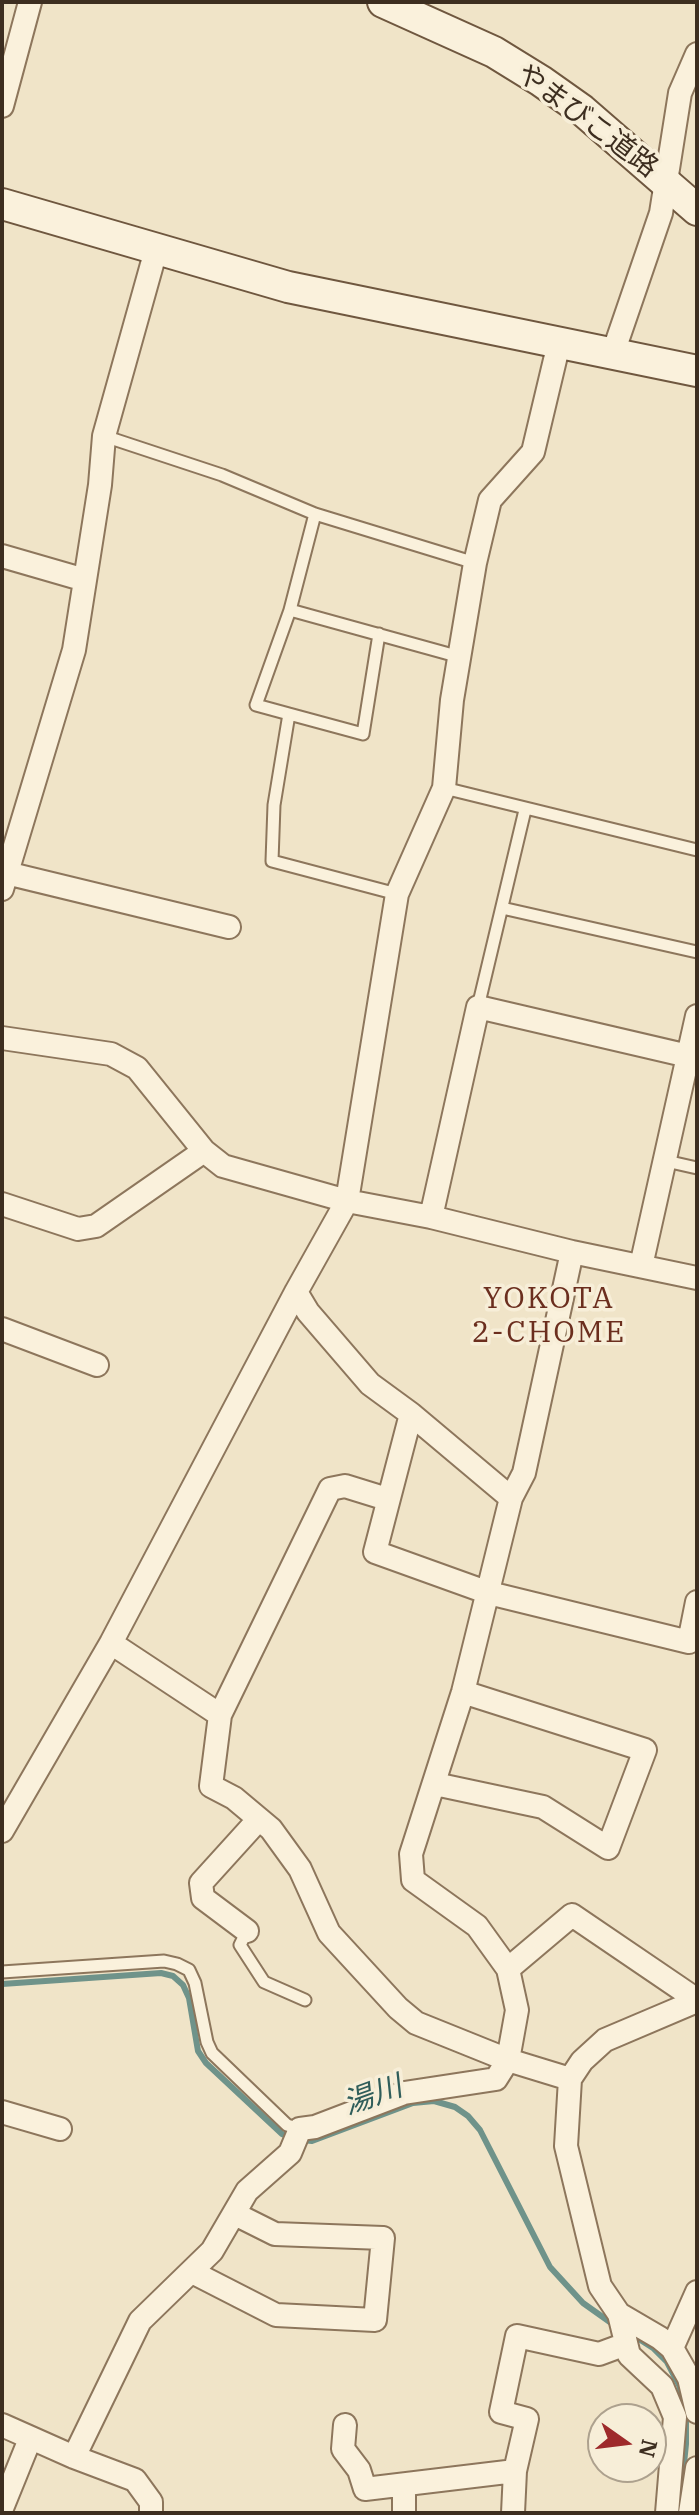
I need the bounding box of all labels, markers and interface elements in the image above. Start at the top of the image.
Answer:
street label: やまびこ道路 [510,57,664,185]
district label: YOKOTA 2-CHOME [472,1281,626,1352]
water label: 湯川 [339,2069,407,2123]
north arrow [587,2403,667,2483]
text: N [633,2436,665,2460]

